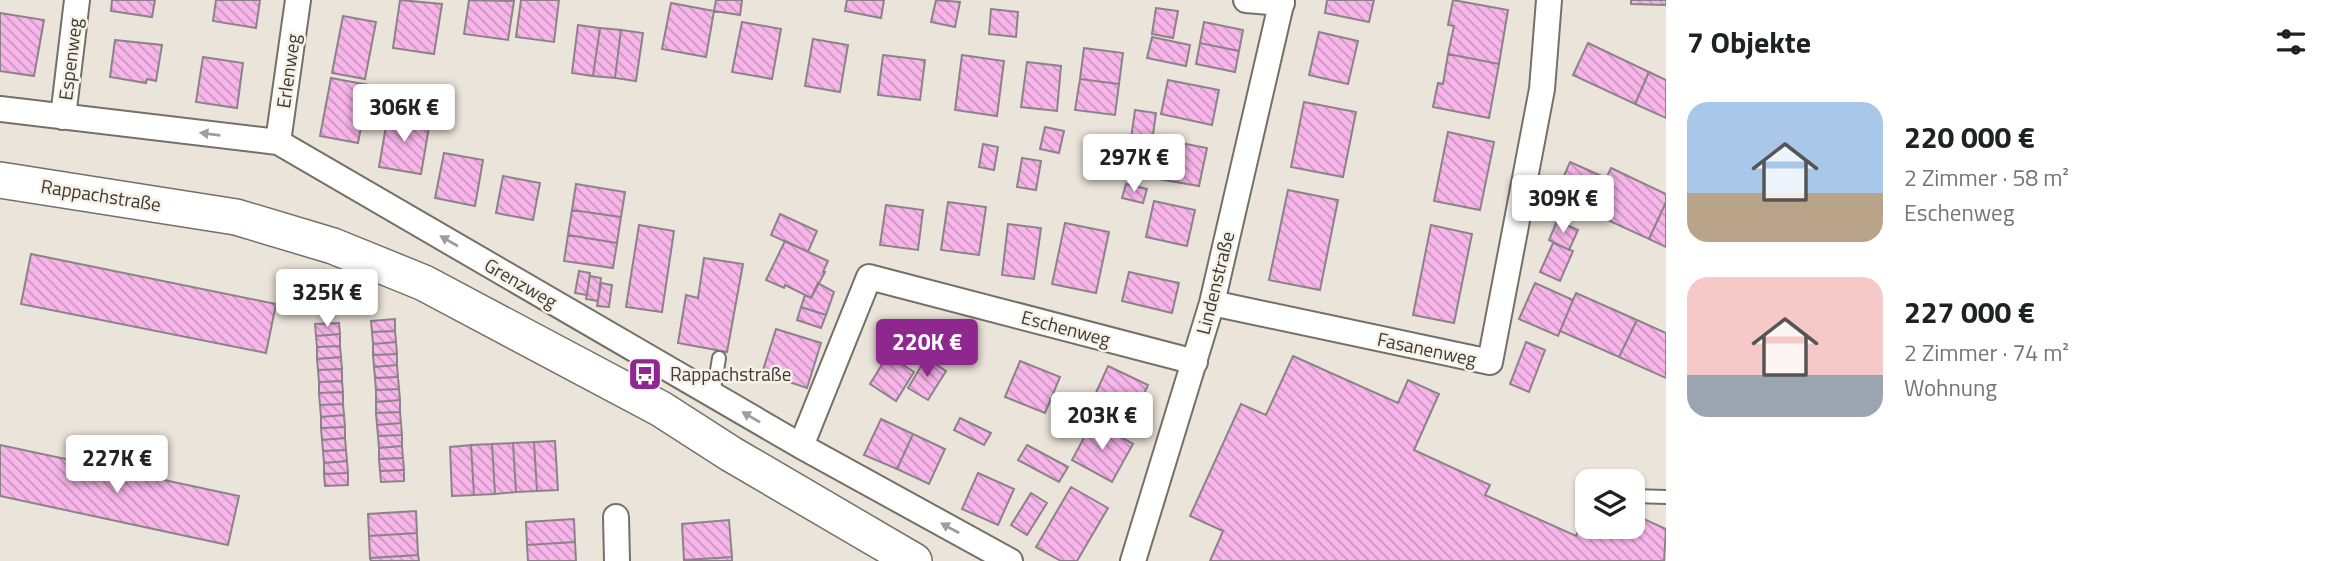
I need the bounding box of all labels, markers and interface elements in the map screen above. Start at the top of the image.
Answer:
street label: Espenweg [50,16,89,102]
text: 7 Objekte [1687,19,1811,65]
icon: filters [2272,23,2310,61]
street label: Erlenweg [268,32,307,110]
pin: 306K € [347,85,461,144]
text: 306K € [369,89,439,124]
text: 220 000 € [1904,114,2035,160]
one-way arrow [199,129,221,140]
icon: home [1743,130,1827,214]
pin: 297K € [1077,134,1191,194]
text: 297K € [1099,139,1169,174]
text: 2 Zimmer · 58 m² [1904,160,2069,195]
street label: Rappachstraße [39,171,163,218]
pin: 309K € [1506,176,1620,235]
text: 309K € [1528,180,1598,215]
text: Eschenweg [1904,195,2015,230]
street label: Lindenstraße [1188,228,1241,338]
one-way arrow [439,235,458,247]
street label: Grenzweg [479,250,563,315]
pin: 325K € [270,270,384,329]
text: 325K € [292,274,362,309]
text: 227 000 € [1904,289,2035,335]
street label: Eschenweg [1018,302,1114,353]
icon: home [1743,305,1827,389]
pin: 220K € [870,320,984,379]
text: 220K € [892,324,962,359]
street label: Fasanenweg [1375,324,1480,373]
text: 2 Zimmer · 74 m² [1904,335,2069,370]
bus stop icon: Rappachstraße [626,355,664,393]
place label: Rappachstraße [670,359,791,388]
text: Wohnung [1904,370,1997,405]
pin: 203K € [1045,392,1159,452]
text: 203K € [1067,397,1137,432]
one-way arrow [742,411,761,423]
pin: 227K € [60,435,174,495]
text: 227K € [82,440,152,475]
map controls [1575,469,1645,539]
button: layers [1575,469,1645,539]
one-way arrow [940,522,960,534]

